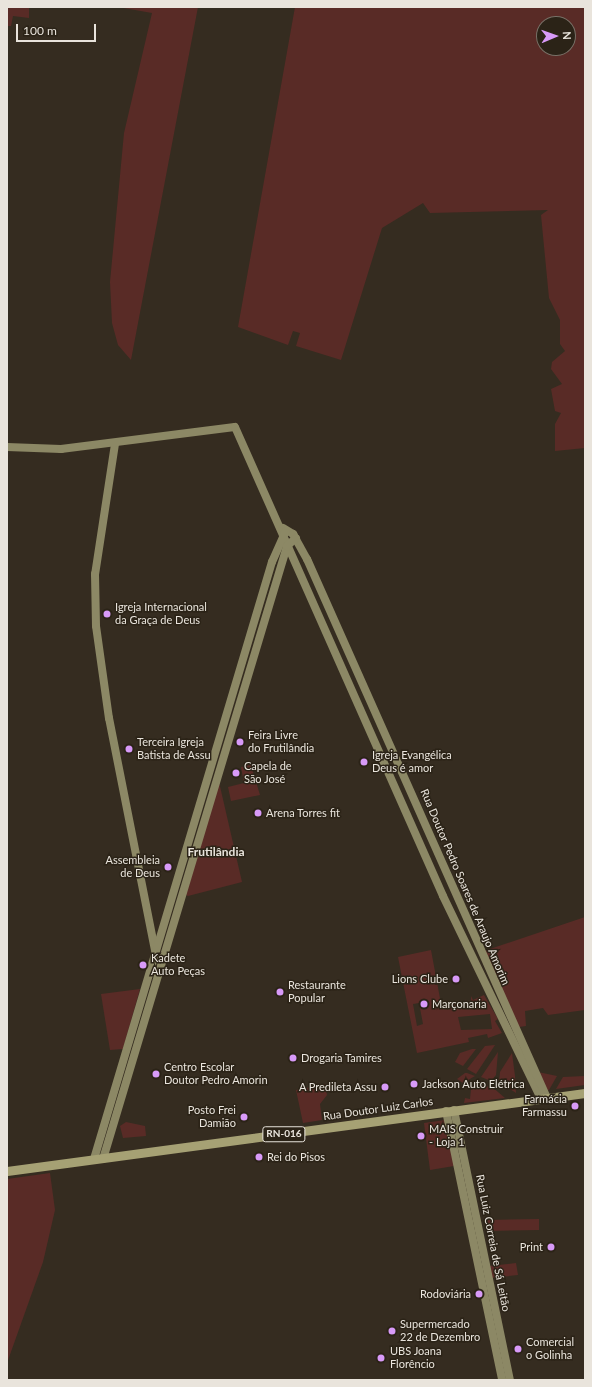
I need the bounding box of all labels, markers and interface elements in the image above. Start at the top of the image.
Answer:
scale bar [18,16,98,42]
north arrow [536,16,576,56]
text: 100 m [23,23,57,38]
text: N [561,31,574,40]
place label: Igreja Internacional da Graça de Deus [115,601,207,627]
marker: Igreja Internacional da Graça de Deus [102,609,112,619]
place label: Feira Livre do Frutilândia [248,729,314,755]
place label: Terceira Igreja Batista de Assu [137,736,211,762]
marker: Feira Livre do Frutilândia [235,737,245,747]
marker: Terceira Igreja Batista de Assu [124,744,134,754]
place label: Igreja Evangélica Deus é amor [372,749,452,775]
marker: Igreja Evangélica Deus é amor [359,757,369,767]
place label: Capela de São José [244,760,292,786]
marker: Capela de São José [231,768,241,778]
street label: Rua Doutor Pedro Soares de Araujo Amorim [417,787,513,987]
place label: Arena Torres fit [266,806,340,820]
marker: Arena Torres fit [253,808,263,818]
district label: Frutilândia [187,845,245,859]
place label: Assembleia de Deus [106,854,160,880]
marker: Assembleia de Deus [163,862,173,872]
place label: Kadete Auto Peças [151,952,205,978]
marker: Kadete Auto Peças [138,960,148,970]
place label: Lions Clube [392,972,448,986]
marker: Lions Clube [451,974,461,984]
place label: Restaurante Popular [288,979,346,1005]
marker: Restaurante Popular [275,987,285,997]
place label: Marçonaria [432,997,486,1011]
marker: Marçonaria [419,999,429,1009]
place label: Drogaria Tamires [301,1051,382,1065]
marker: Drogaria Tamires [288,1053,298,1063]
place label: Centro Escolar Doutor Pedro Amorin [164,1061,268,1087]
marker: Centro Escolar Doutor Pedro Amorin [151,1069,161,1079]
place label: Jackson Auto Elétrica [422,1077,525,1091]
marker: Jackson Auto Elétrica [409,1079,419,1089]
place label: A Predileta Assu [298,1080,377,1094]
marker: A Predileta Assu [380,1082,390,1092]
place label: Farmácia Farmassu [522,1093,567,1119]
street label: Rua Doutor Luiz Carlos [322,1095,434,1123]
marker: Farmácia Farmassu [570,1101,580,1111]
place label: Posto Frei Damião [188,1104,236,1130]
marker: Posto Frei Damião [239,1112,249,1122]
place label: MAIS Construir - Loja 1 [429,1123,504,1149]
road number: RN-016 [262,1126,306,1142]
marker: MAIS Construir - Loja 1 [416,1131,426,1141]
place label: Rei do Pisos [267,1150,325,1164]
marker: Rei do Pisos [254,1152,264,1162]
street label: Rua Luiz Correia de Sá Leitão [473,1173,513,1313]
place label: Print [520,1240,543,1254]
marker: Print [546,1242,556,1252]
place label: Rodoviária [420,1287,471,1301]
marker: Rodoviária [474,1289,484,1299]
place label: Supermercado 22 de Dezembro [400,1318,480,1344]
marker: Supermercado 22 de Dezembro [387,1326,397,1336]
place label: Comercial o Golinha [526,1336,574,1362]
marker: Comercial o Golinha [513,1344,523,1354]
place label: UBS Joana Florêncio [390,1345,442,1371]
marker: UBS Joana Florêncio [375,1352,387,1364]

